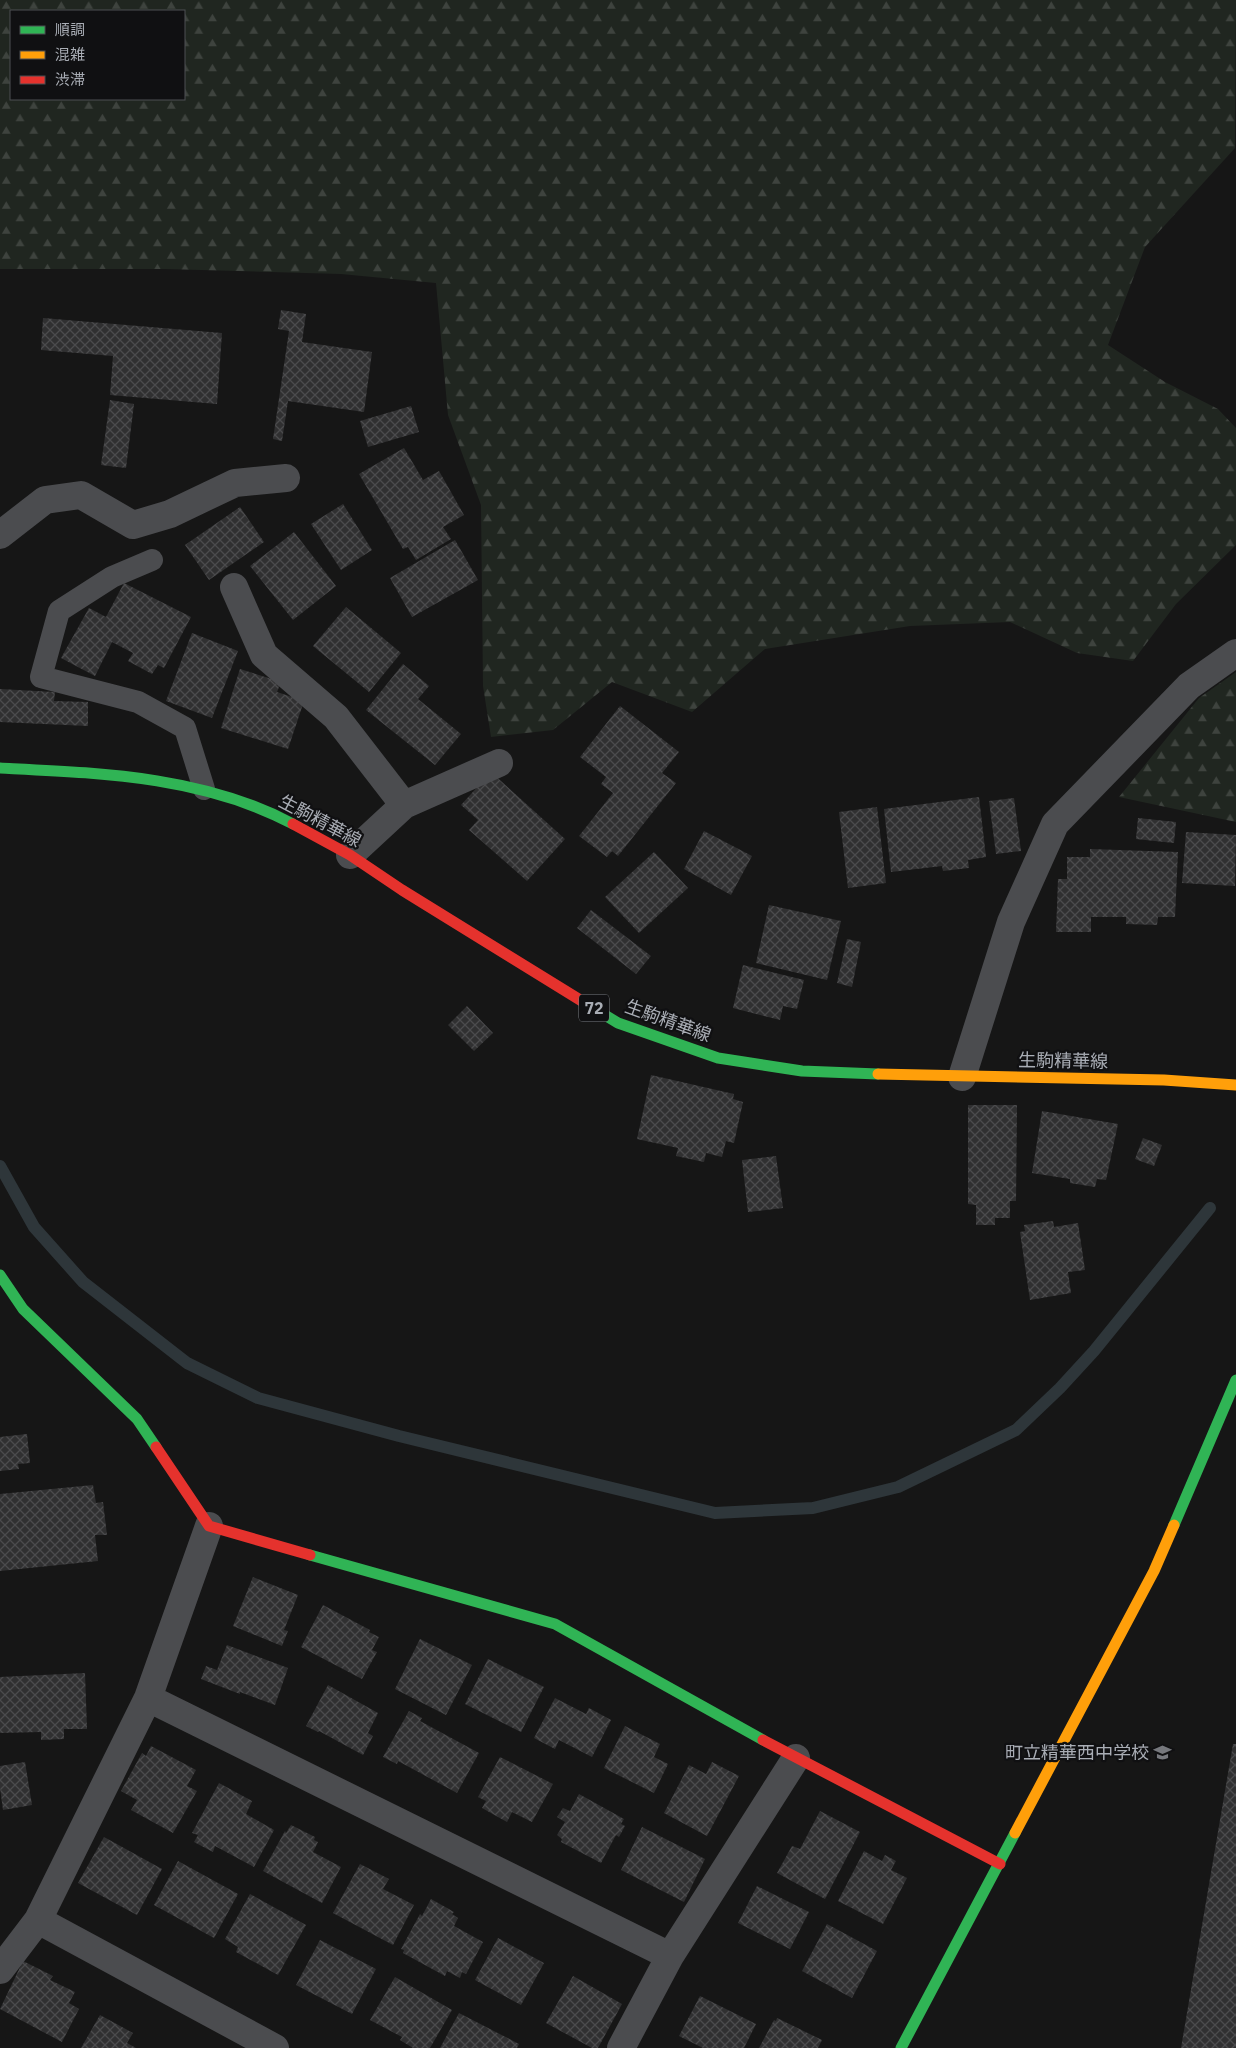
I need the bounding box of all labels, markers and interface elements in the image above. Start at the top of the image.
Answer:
legend [10,10,185,100]
text: 順調 [55,20,85,39]
text: 混雑 [55,45,85,64]
text: 渋滞 [55,70,85,89]
street label: 生駒精華線 [275,789,365,852]
road number: 72 [579,994,609,1021]
street label: 生駒精華線 [622,994,714,1047]
street label: 生駒精華線 [1018,1048,1108,1073]
place label: 町立精華西中学校 [1005,1741,1149,1764]
school or university icon: 町立精華西中学校 [1153,1743,1173,1763]

